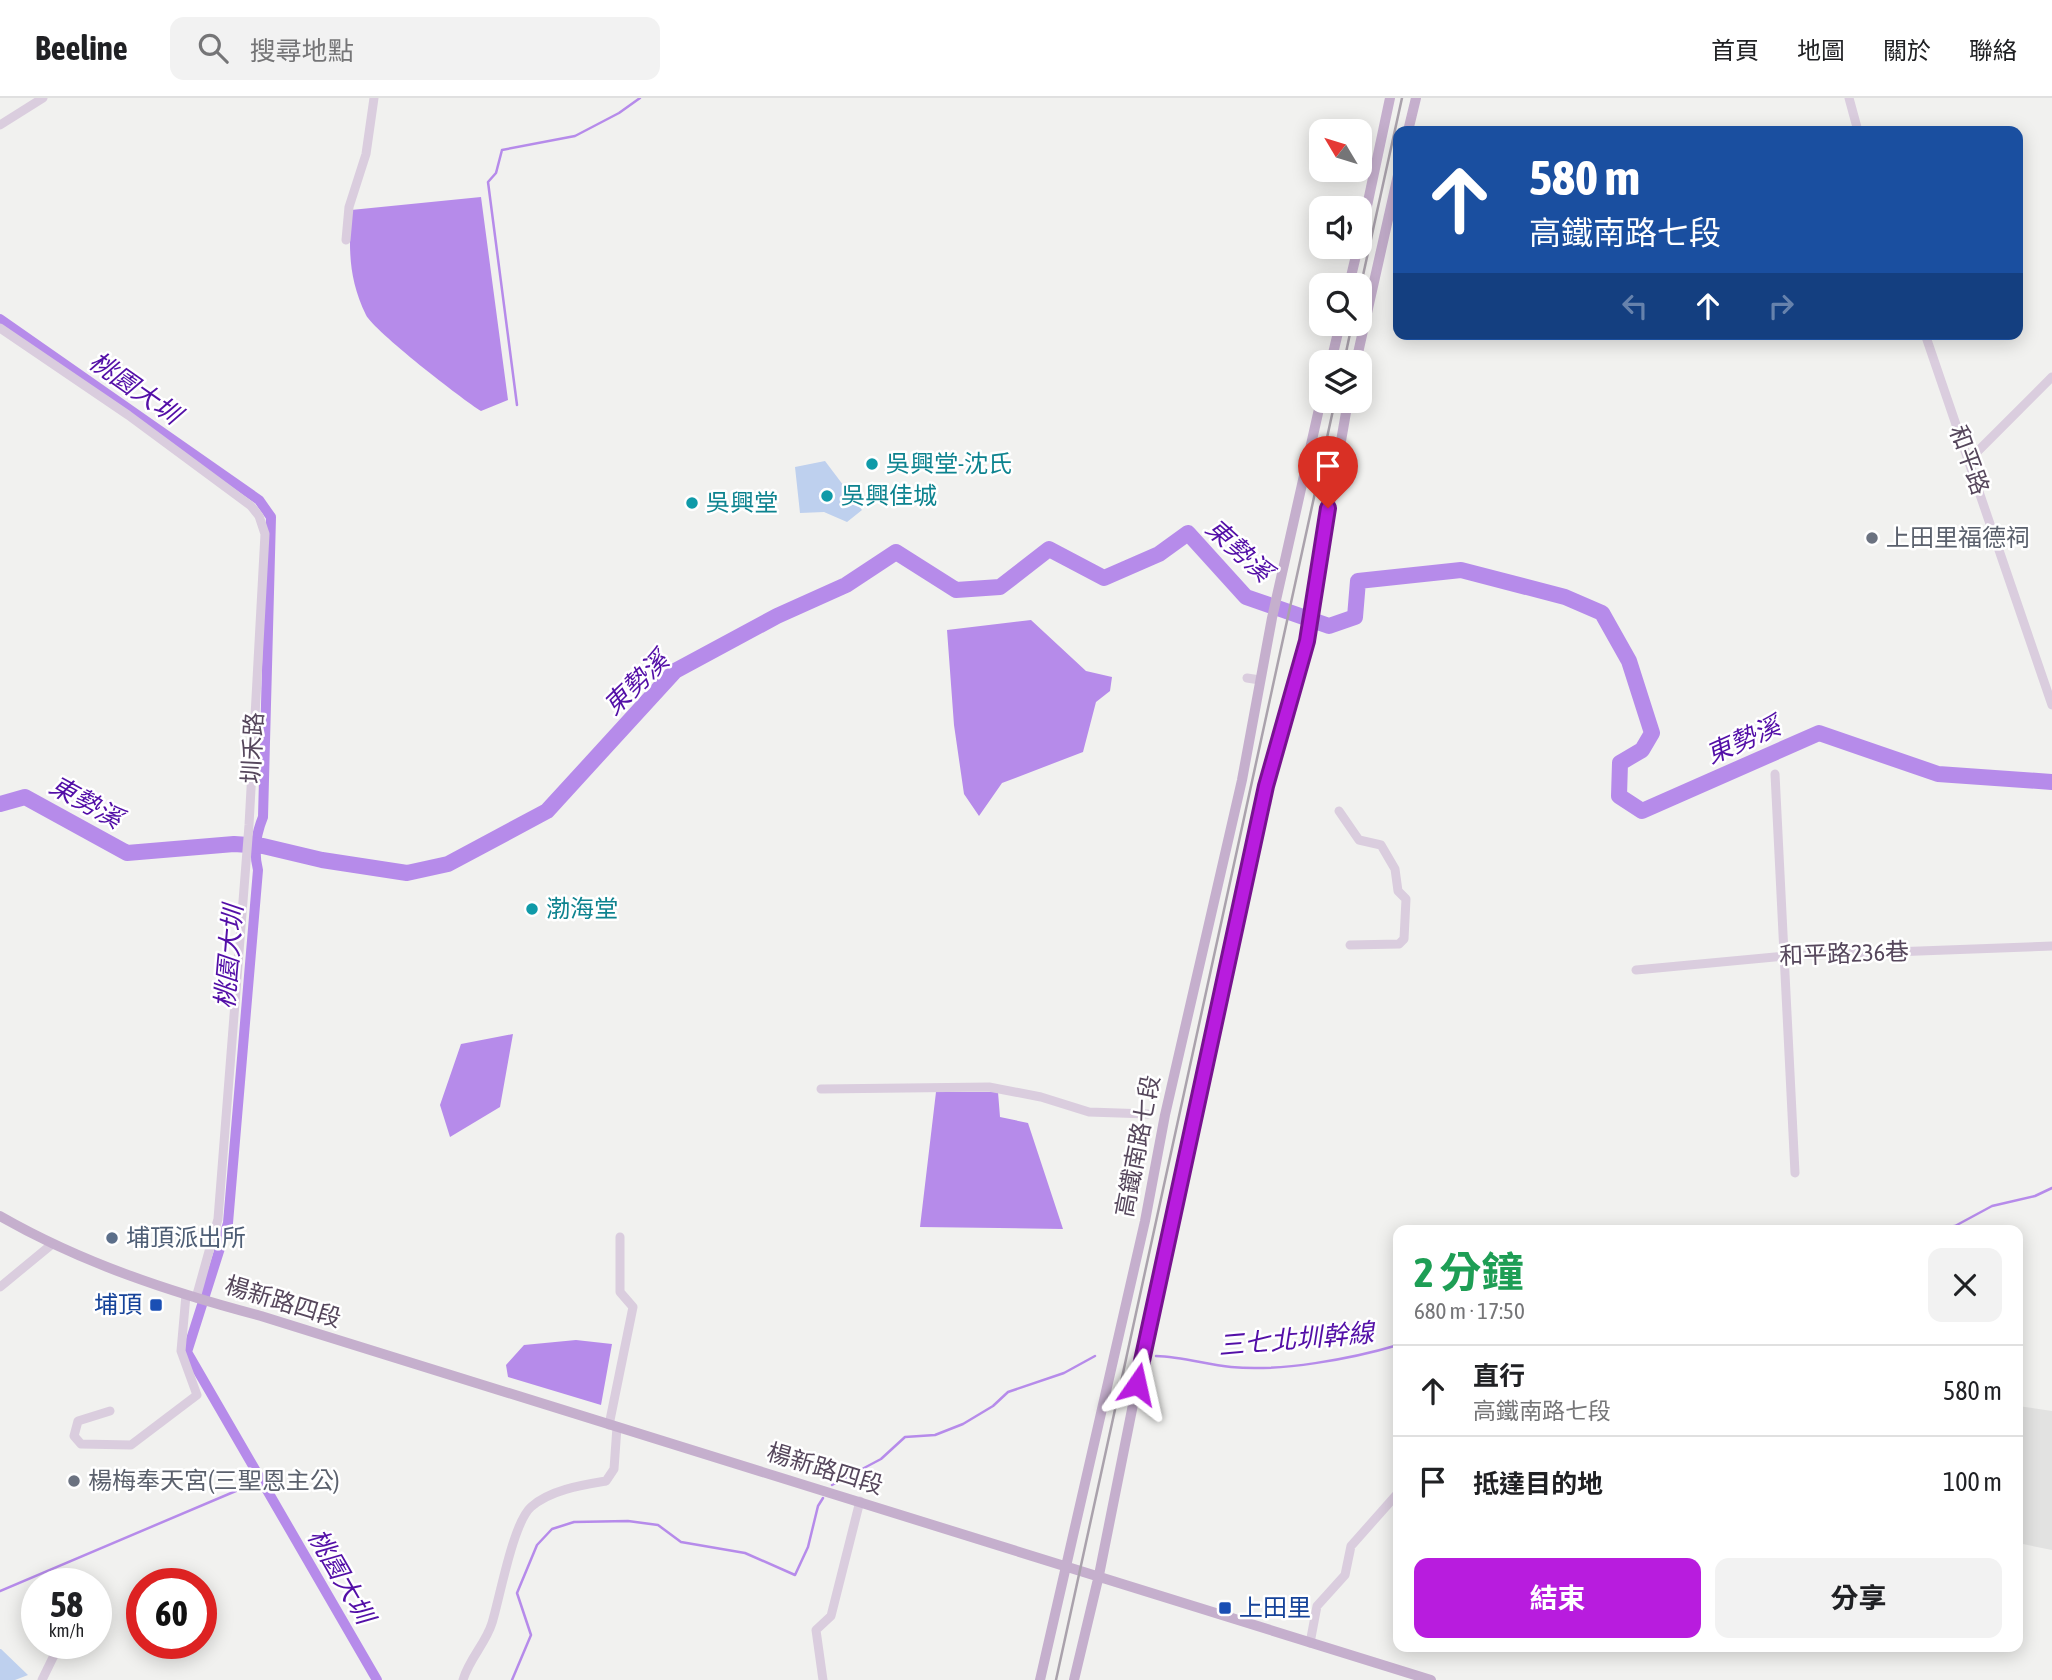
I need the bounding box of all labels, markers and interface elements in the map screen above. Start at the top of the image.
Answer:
search box [170,17,660,80]
text: Beeline [35,29,128,67]
icon: search [194,29,232,67]
text: 搜尋地點 [250,36,354,66]
text: 首頁 [1711,37,1759,64]
text: 地圖 [1797,37,1845,64]
text: 關於 [1883,37,1931,64]
text: 聯絡 [1969,37,2017,64]
north arrow [1309,119,1372,182]
map controls [1309,119,1372,413]
text: 580 m [1529,149,1640,205]
icon: ahead [1414,154,1505,245]
button: sound [1309,196,1372,259]
text: 高鐵南路七段 [1529,214,1721,251]
button: search [1309,273,1372,336]
icon: left [1616,287,1654,325]
icon: ahead [1689,287,1727,325]
icon: right [1762,287,1800,325]
water label: 桃園大圳 [84,346,189,432]
button: layers [1309,350,1372,413]
street label: 和平路 [1944,421,1994,498]
pin [1298,436,1358,508]
icon: arrive [1309,447,1347,485]
place label: 吳興堂-沈氏 [886,450,1012,477]
marker: 吳興堂-沈氏 [864,456,880,472]
place label: 吳興佳城 [841,482,937,509]
marker: 吳興佳城 [819,488,835,504]
place label: 吳興堂 [706,489,778,516]
marker: 吳興堂 [684,495,700,511]
water label: 東勢溪 [1200,513,1281,590]
place label: 上田里福德祠 [1886,524,2030,551]
marker: 上田里福德祠 [1864,530,1880,546]
water label: 東勢溪 [598,642,677,721]
water label: 東勢溪 [1701,709,1788,770]
street label: 圳禾路 [237,711,268,785]
water label: 東勢溪 [45,770,131,836]
place label: 渤海堂 [546,895,618,922]
water label: 桃園大圳 [210,900,249,1010]
marker: 渤海堂 [524,901,540,917]
street label: 和平路236巷 [1779,938,1909,969]
street label: 高鐵南路七段 [1111,1073,1164,1219]
place label: 埔頂派出所 [126,1224,246,1251]
marker: 埔頂派出所 [104,1230,120,1246]
text: 2 分鐘 [1414,1248,1524,1296]
button: close [1928,1248,2002,1322]
street label: 楊新路四段 [222,1271,344,1332]
place label: 埔頂 [94,1291,142,1318]
marker: 埔頂 [148,1297,164,1313]
text: 680 m · 17:50 [1414,1298,1525,1324]
water label: 三七北圳幹線 [1217,1317,1378,1361]
position arrow [1100,1347,1174,1421]
text: 直行 [1473,1361,1525,1391]
icon: ahead [1414,1372,1452,1410]
text: 580 m [1943,1376,2002,1406]
text: 高鐵南路七段 [1473,1398,1611,1424]
street label: 楊新路四段 [764,1438,886,1499]
icon: arrive [1414,1463,1452,1501]
place label: 楊梅奉天宮(三聖恩主公) [88,1467,340,1494]
text: 100 m [1943,1467,2002,1497]
text: 抵達目的地 [1473,1469,1603,1499]
marker: 楊梅奉天宮(三聖恩主公) [66,1473,82,1489]
water label: 桃園大圳 [302,1523,382,1632]
button: 結束 [1414,1558,1701,1638]
button: 分享 [1715,1558,2002,1638]
speed limit sign: 60 [126,1568,217,1659]
text: 58 [50,1584,83,1624]
place label: 上田里 [1239,1594,1311,1621]
marker: 上田里 [1217,1600,1233,1616]
text: km/h [49,1620,84,1641]

